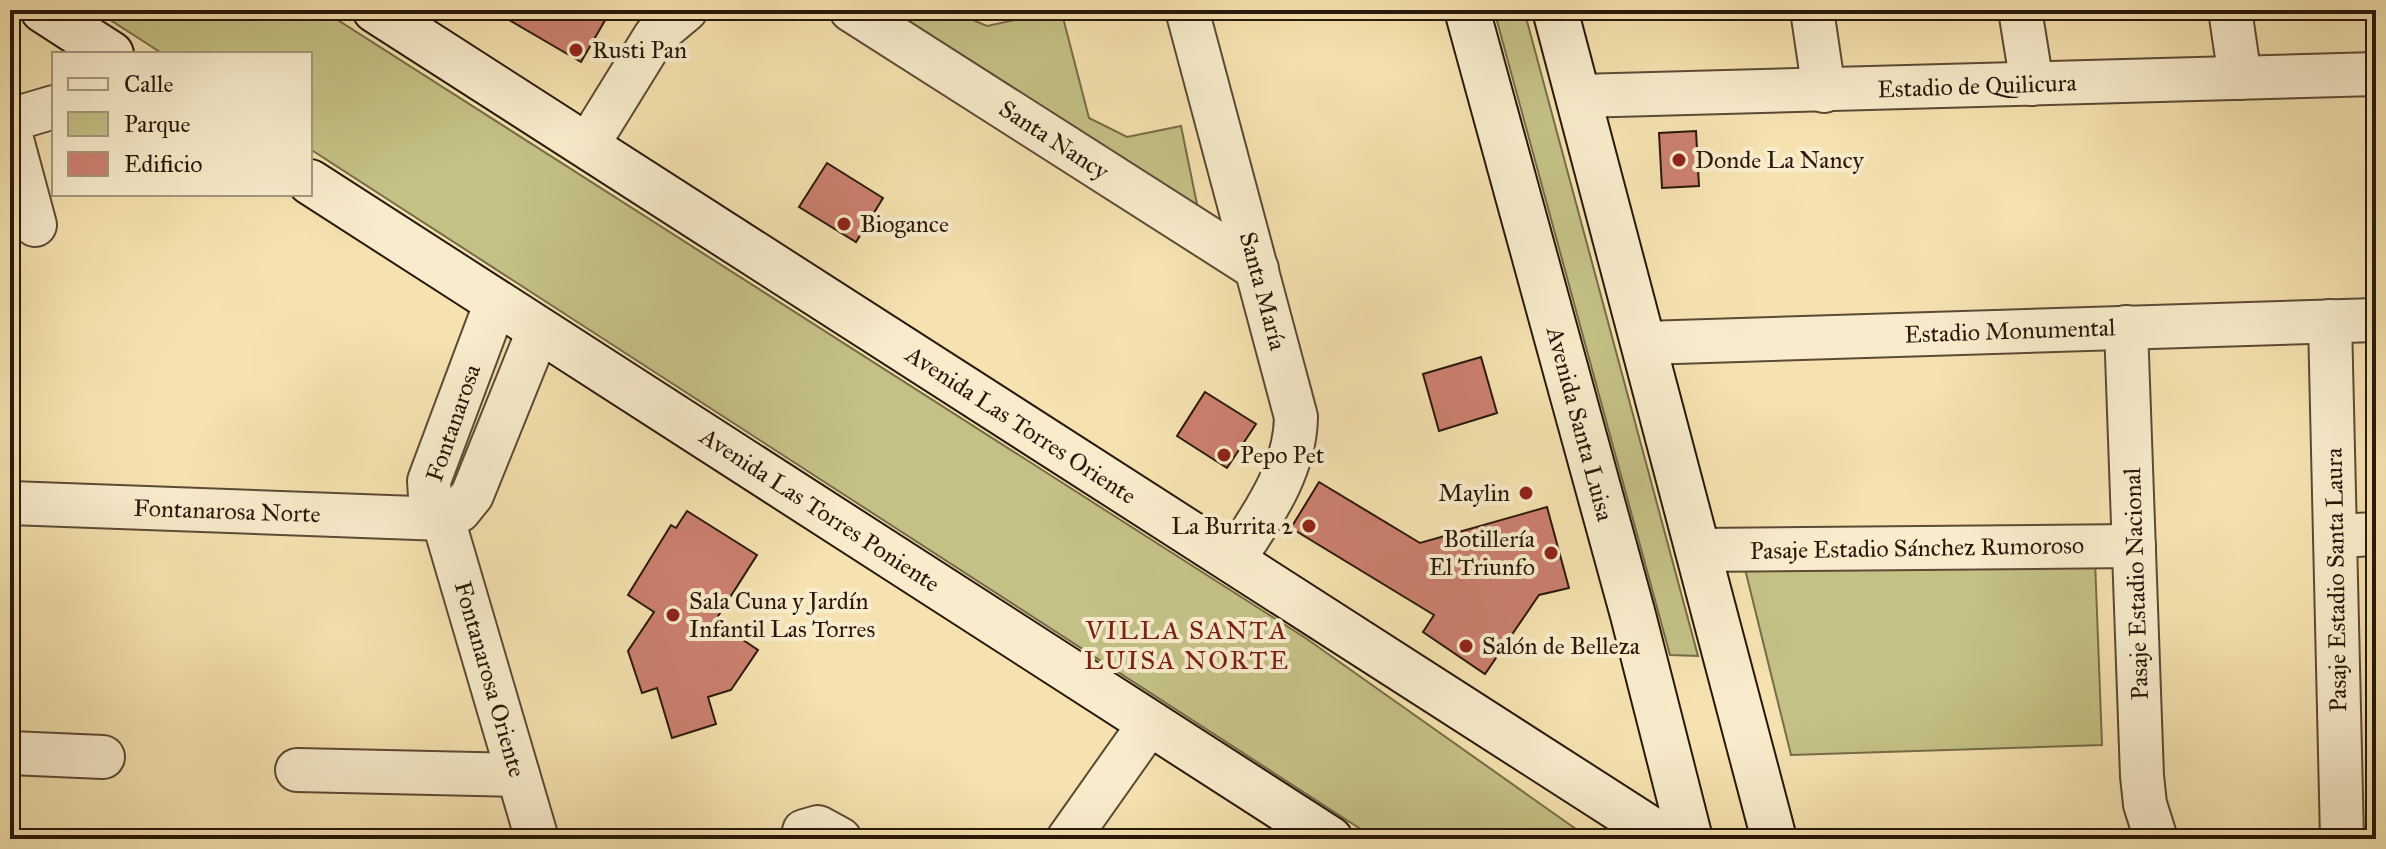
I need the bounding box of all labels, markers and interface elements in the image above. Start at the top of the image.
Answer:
place label: Rusti Pan [592,35,687,65]
marker: Rusti Pan [567,41,585,59]
legend [52,52,312,196]
street label: Estadio de Quilicura [1877,68,2078,104]
text: Calle [124,69,173,99]
street label: Santa Nancy [993,93,1115,187]
text: Parque [124,109,191,139]
place label: Donde La Nancy [1695,145,1865,175]
text: Edificio [124,149,203,179]
marker: Donde La Nancy [1670,151,1688,169]
place label: Biogance [860,209,949,239]
marker: Biogance [835,215,853,233]
street label: Santa María [1233,229,1293,354]
street label: Estadio Monumental [1904,312,2116,350]
street label: Avenida Santa Luisa [1539,323,1621,525]
street label: Avenida Las Torres Oriente [899,339,1142,511]
street label: Fontanarosa [419,360,487,486]
street label: Avenida Las Torres Poniente [694,421,945,599]
place label: Pepo Pet [1240,440,1325,470]
marker: Pepo Pet [1215,446,1233,464]
street label: Pasaje Estadio Santa Laura [2319,447,2353,712]
street label: Pasaje Estadio Nacional [2117,467,2155,701]
place label: Maylin [1438,478,1510,508]
marker: Maylin [1517,484,1535,502]
street label: Fontanarosa Norte [133,493,321,529]
place label: La Burrita 2 [1171,511,1293,541]
marker: La Burrita 2 [1300,517,1318,535]
place label: Botillería El Triunfo [1429,524,1536,582]
street label: Pasaje Estadio Sánchez Rumoroso [1750,530,2084,566]
marker: Botillería El Triunfo [1542,544,1560,562]
street label: Fontanarosa Oriente [448,578,532,780]
place label: Sala Cuna y Jardín Infantil Las Torres [689,586,875,644]
marker: Sala Cuna y Jardín Infantil Las Torres [664,606,682,624]
district label: VILLA SANTA LUISA NORTE [1084,614,1290,676]
place label: Salón de Belleza [1482,631,1641,661]
marker: Salón de Belleza [1457,637,1475,655]

